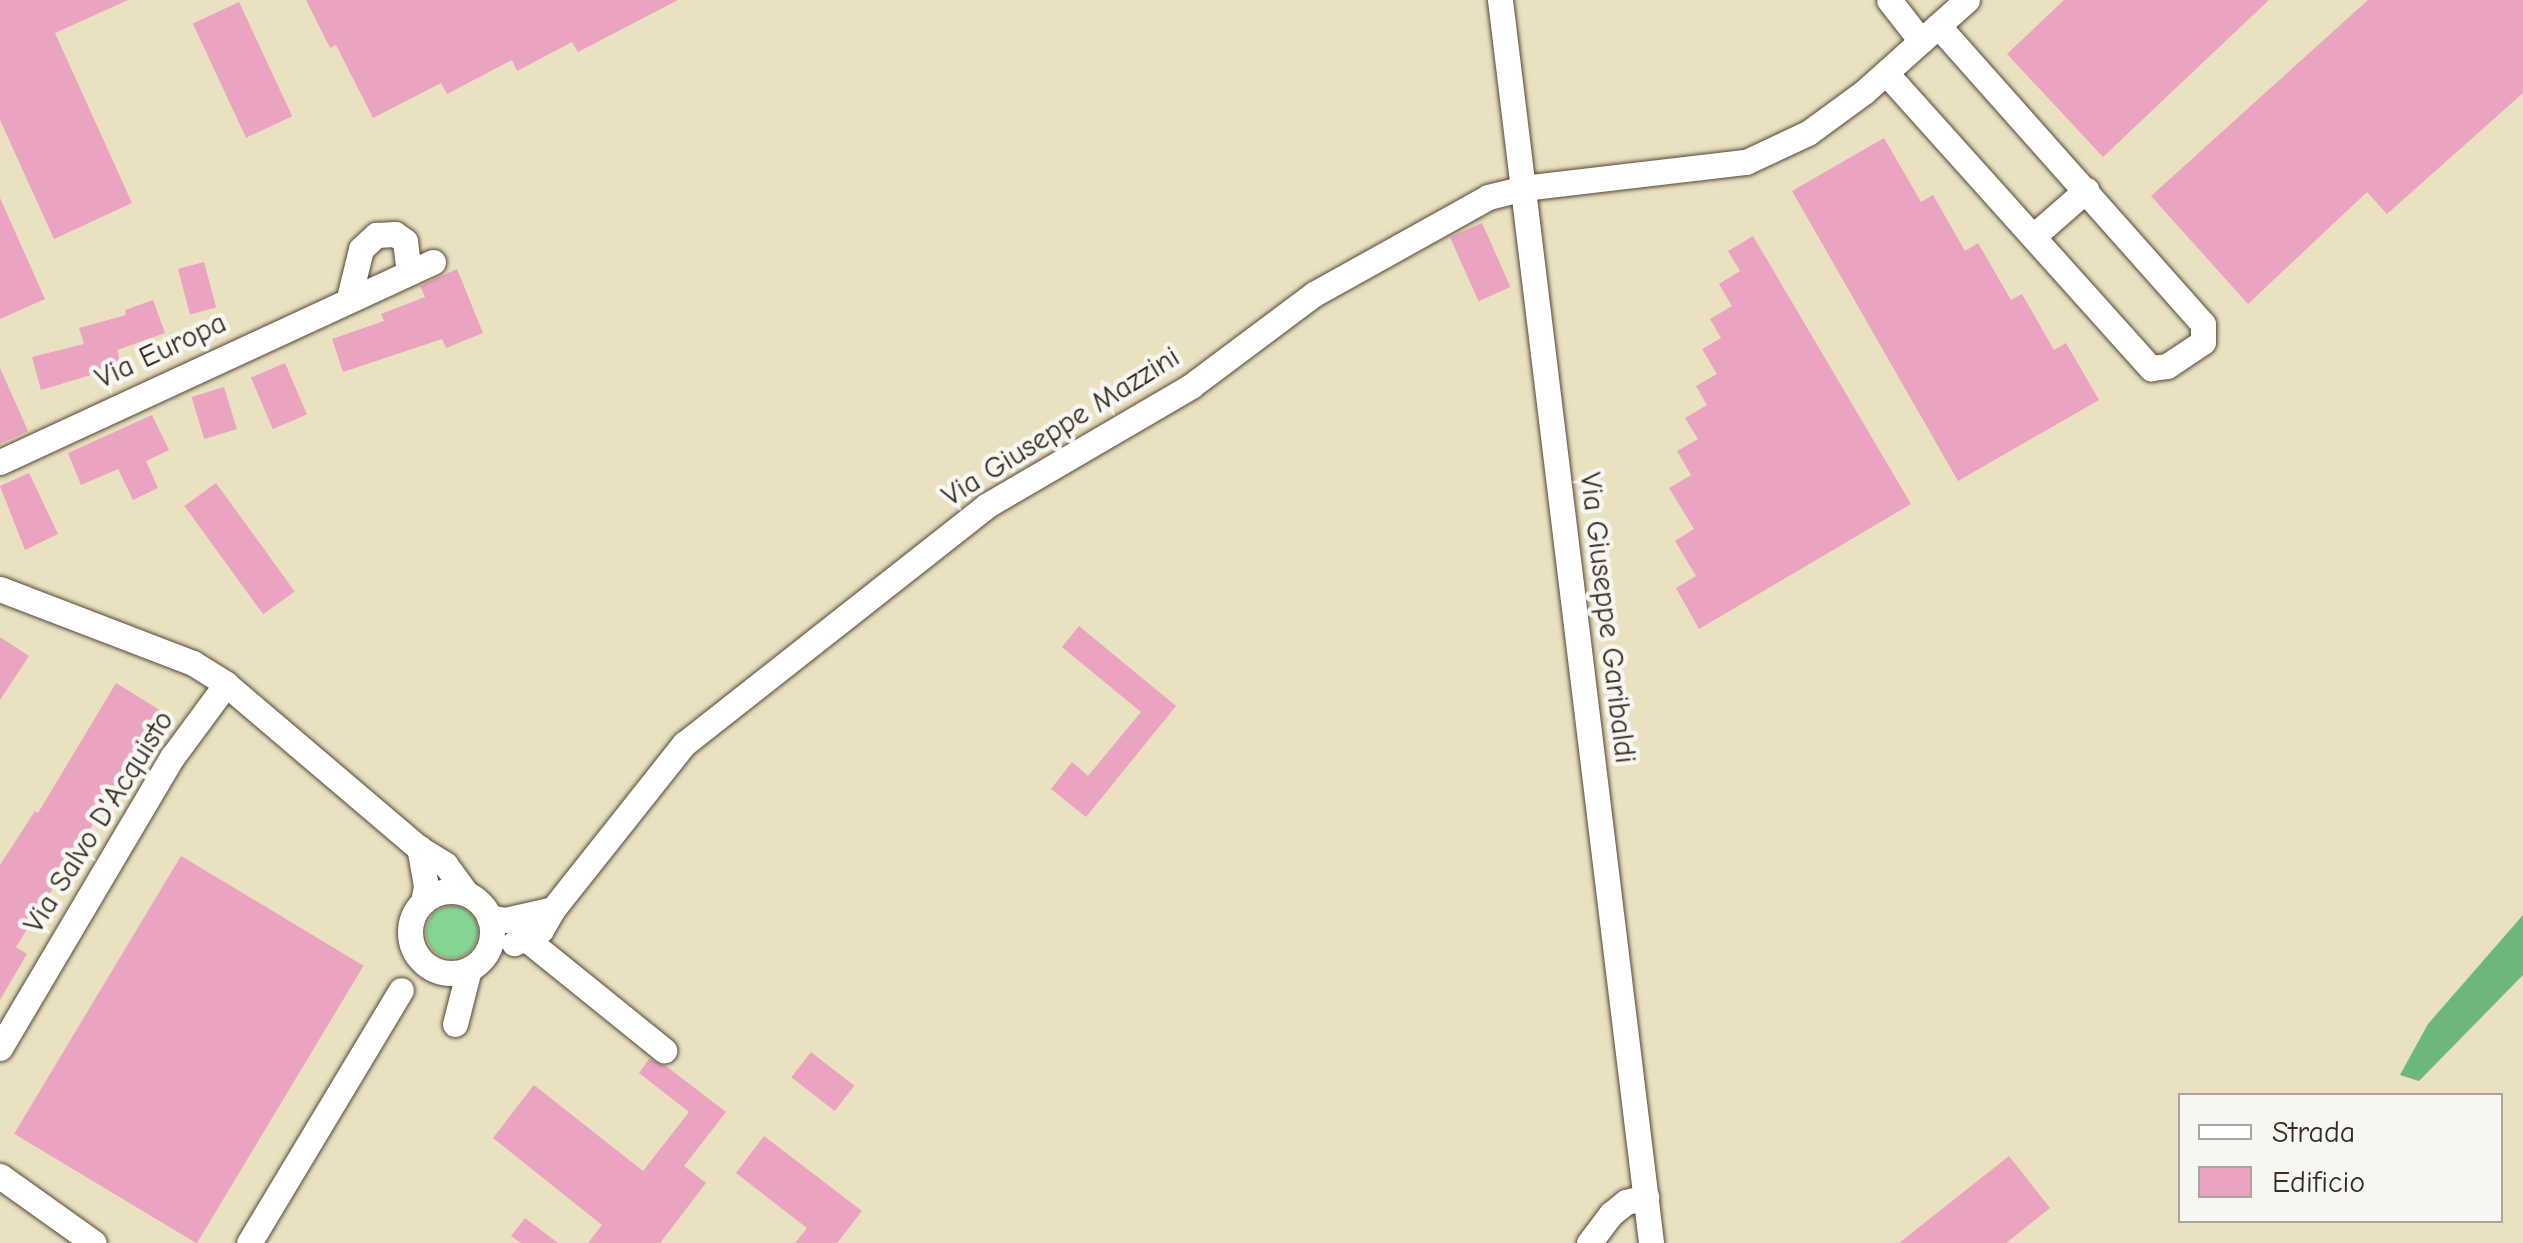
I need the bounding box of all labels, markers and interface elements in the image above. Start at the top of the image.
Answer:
street label: Via Europa [90,305,232,397]
street label: Via Giuseppe Mazzini [936,339,1186,515]
street label: Via Giuseppe Garibaldi [1571,470,1643,766]
street label: Via Salvo D'Acquisto [16,704,182,940]
legend [2178,1093,2503,1223]
text: Strada [2272,1115,2355,1150]
text: Edificio [2272,1165,2365,1200]

